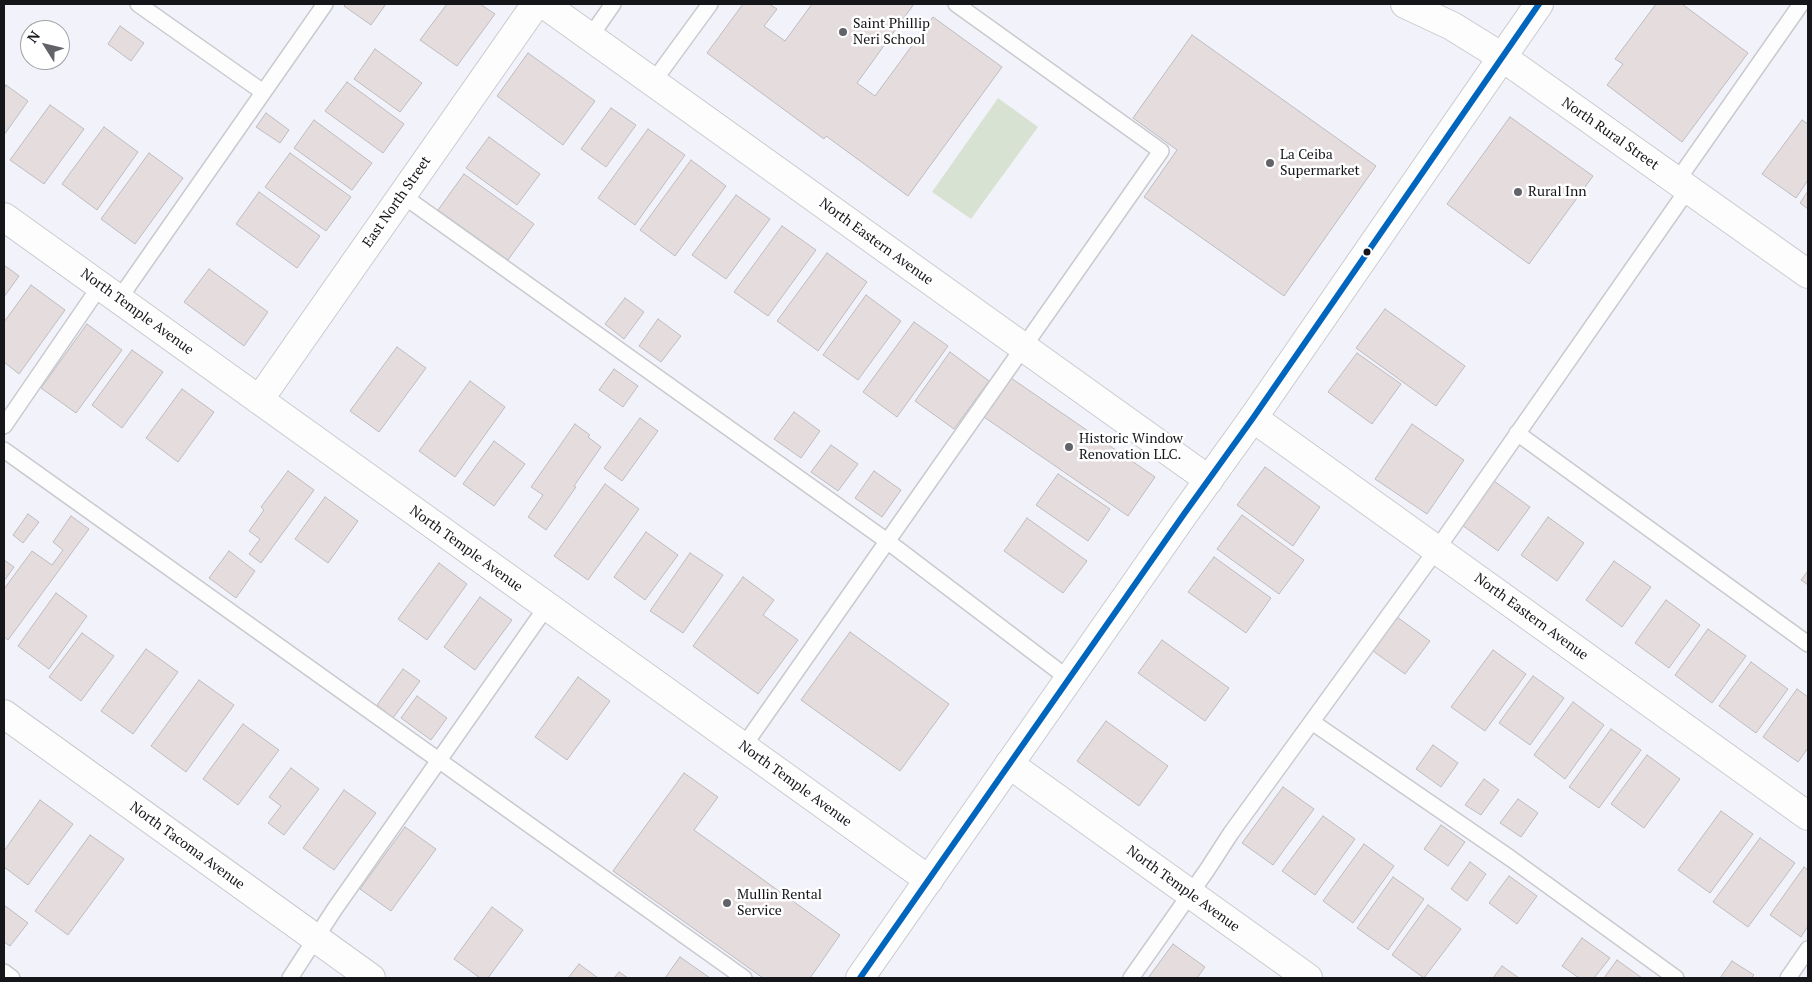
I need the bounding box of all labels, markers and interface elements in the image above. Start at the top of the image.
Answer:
place label: Saint Phillip Neri School [853,16,930,48]
north arrow [20,20,70,70]
marker: Saint Phillip Neri School [837,26,849,38]
text: N [22,27,44,46]
street label: North Rural Street [1558,94,1662,174]
place label: La Ceiba Supermarket [1280,147,1360,180]
street label: East North Street [359,153,435,251]
marker: La Ceiba Supermarket [1264,157,1276,169]
place label: Rural Inn [1528,184,1587,200]
marker: Rural Inn [1512,186,1524,198]
street label: North Eastern Avenue [816,195,936,289]
unlabelled marker [1362,247,1372,257]
street label: North Temple Avenue [77,265,197,359]
place label: Historic Window Renovation LLC. [1079,431,1183,464]
marker: Historic Window Renovation LLC. [1063,441,1075,453]
street label: North Temple Avenue [406,502,526,596]
street label: North Eastern Avenue [1471,570,1591,664]
street label: North Temple Avenue [735,737,855,831]
street label: North Tacoma Avenue [126,799,248,893]
street label: North Temple Avenue [1123,842,1243,936]
place label: Mullin Rental Service [737,887,822,920]
marker: Mullin Rental Service [721,897,733,909]

